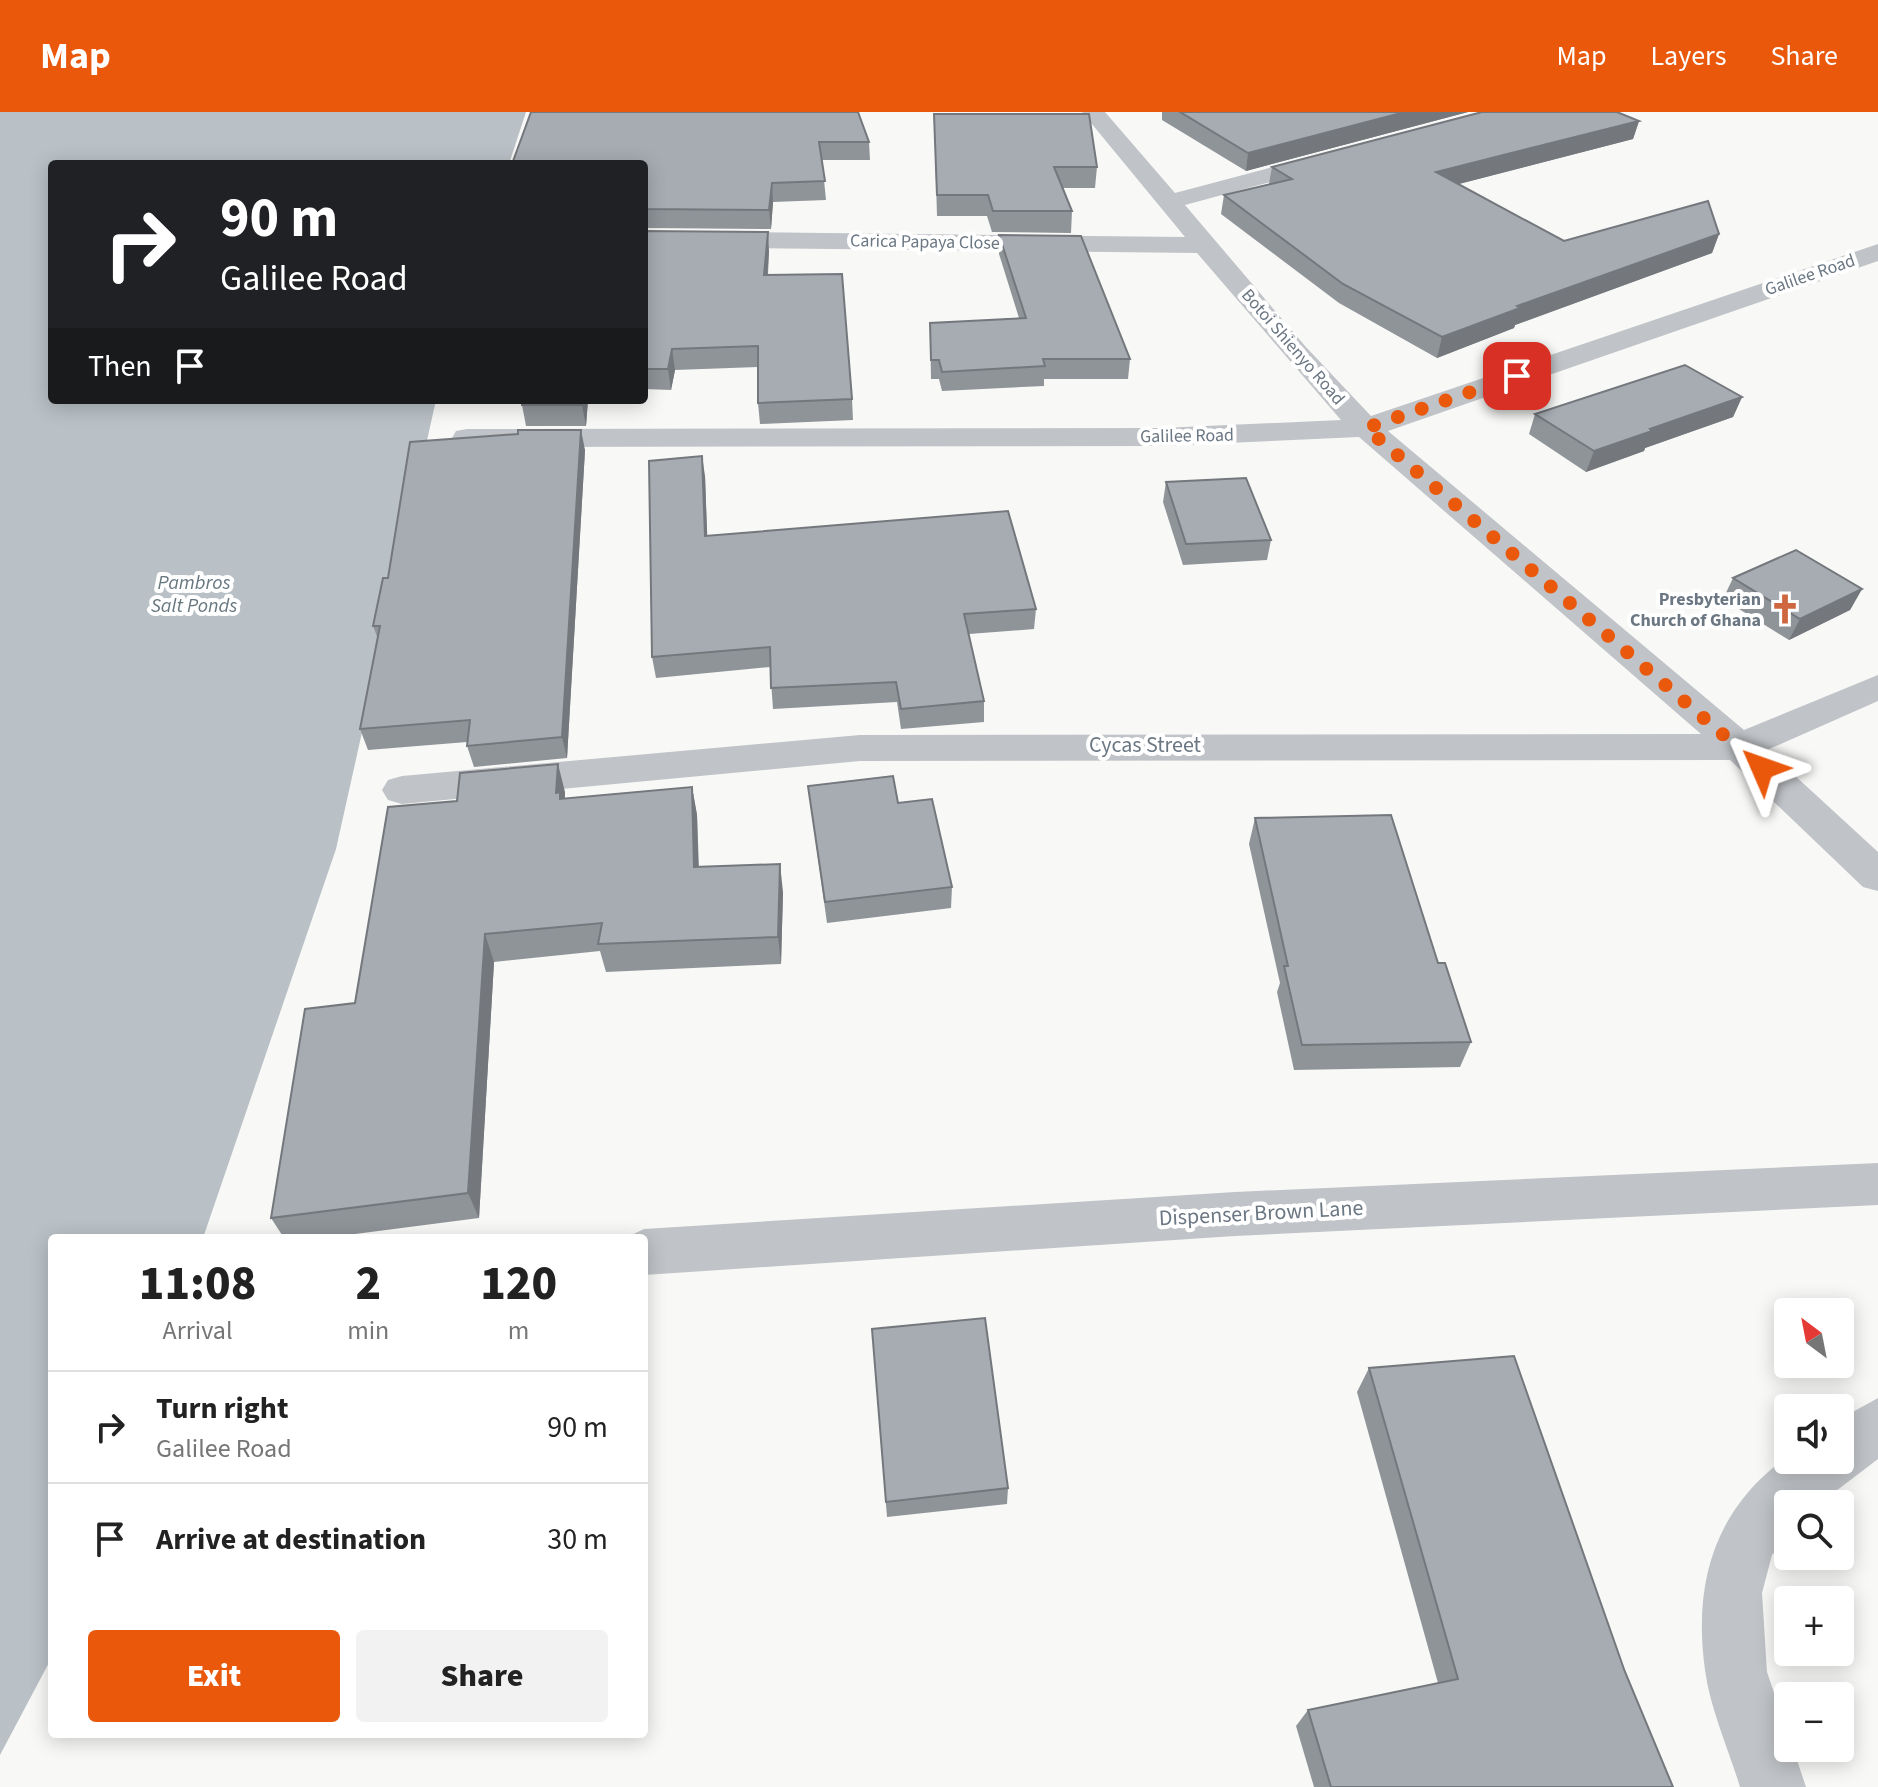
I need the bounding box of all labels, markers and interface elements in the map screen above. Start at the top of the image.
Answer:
text: Map [40,29,111,83]
text: Map [1556,36,1606,76]
text: Layers [1650,36,1726,76]
text: Share [1770,36,1838,76]
text: 90 m [220,179,338,258]
icon: right [88,192,192,296]
street label: Carica Papaya Close [850,228,1000,256]
street label: Galilee Road [1762,248,1858,302]
text: Galilee Road [220,253,408,304]
street label: Botoi Shienyo Road [1235,283,1351,411]
pin [1483,342,1551,410]
icon: arrive [168,344,212,388]
text: Then [88,345,152,388]
icon: arrive [1495,354,1539,398]
street label: Galilee Road [1140,423,1234,449]
water label: Pambros Salt Ponds [151,569,237,620]
place label: Presbyterian Church of Ghana [1630,587,1761,633]
church icon: Presbyterian Church of Ghana [1768,592,1802,626]
position arrow [1720,726,1804,810]
street label: Cycas Street [1089,729,1202,761]
street label: Dispenser Brown Lane [1158,1192,1364,1234]
text: 11:08 [139,1250,256,1318]
text: 2 [355,1250,381,1318]
text: 120 [480,1250,557,1318]
north arrow [1774,1298,1854,1378]
map controls [1774,1298,1854,1762]
text: Arrival [163,1312,233,1349]
text: min [347,1312,389,1349]
text: m [508,1312,529,1349]
text: Turn right [156,1387,288,1430]
button: sound [1774,1394,1854,1474]
icon: right [88,1405,132,1449]
text: 90 m [547,1406,608,1449]
text: Galilee Road [156,1430,292,1467]
button: search [1774,1490,1854,1570]
icon: arrive [88,1517,132,1561]
text: Arrive at destination [156,1518,426,1561]
text: 30 m [547,1518,608,1561]
button: + [1774,1586,1854,1666]
button: Exit [88,1630,340,1722]
button: Share [356,1630,608,1722]
button: − [1774,1682,1854,1762]

